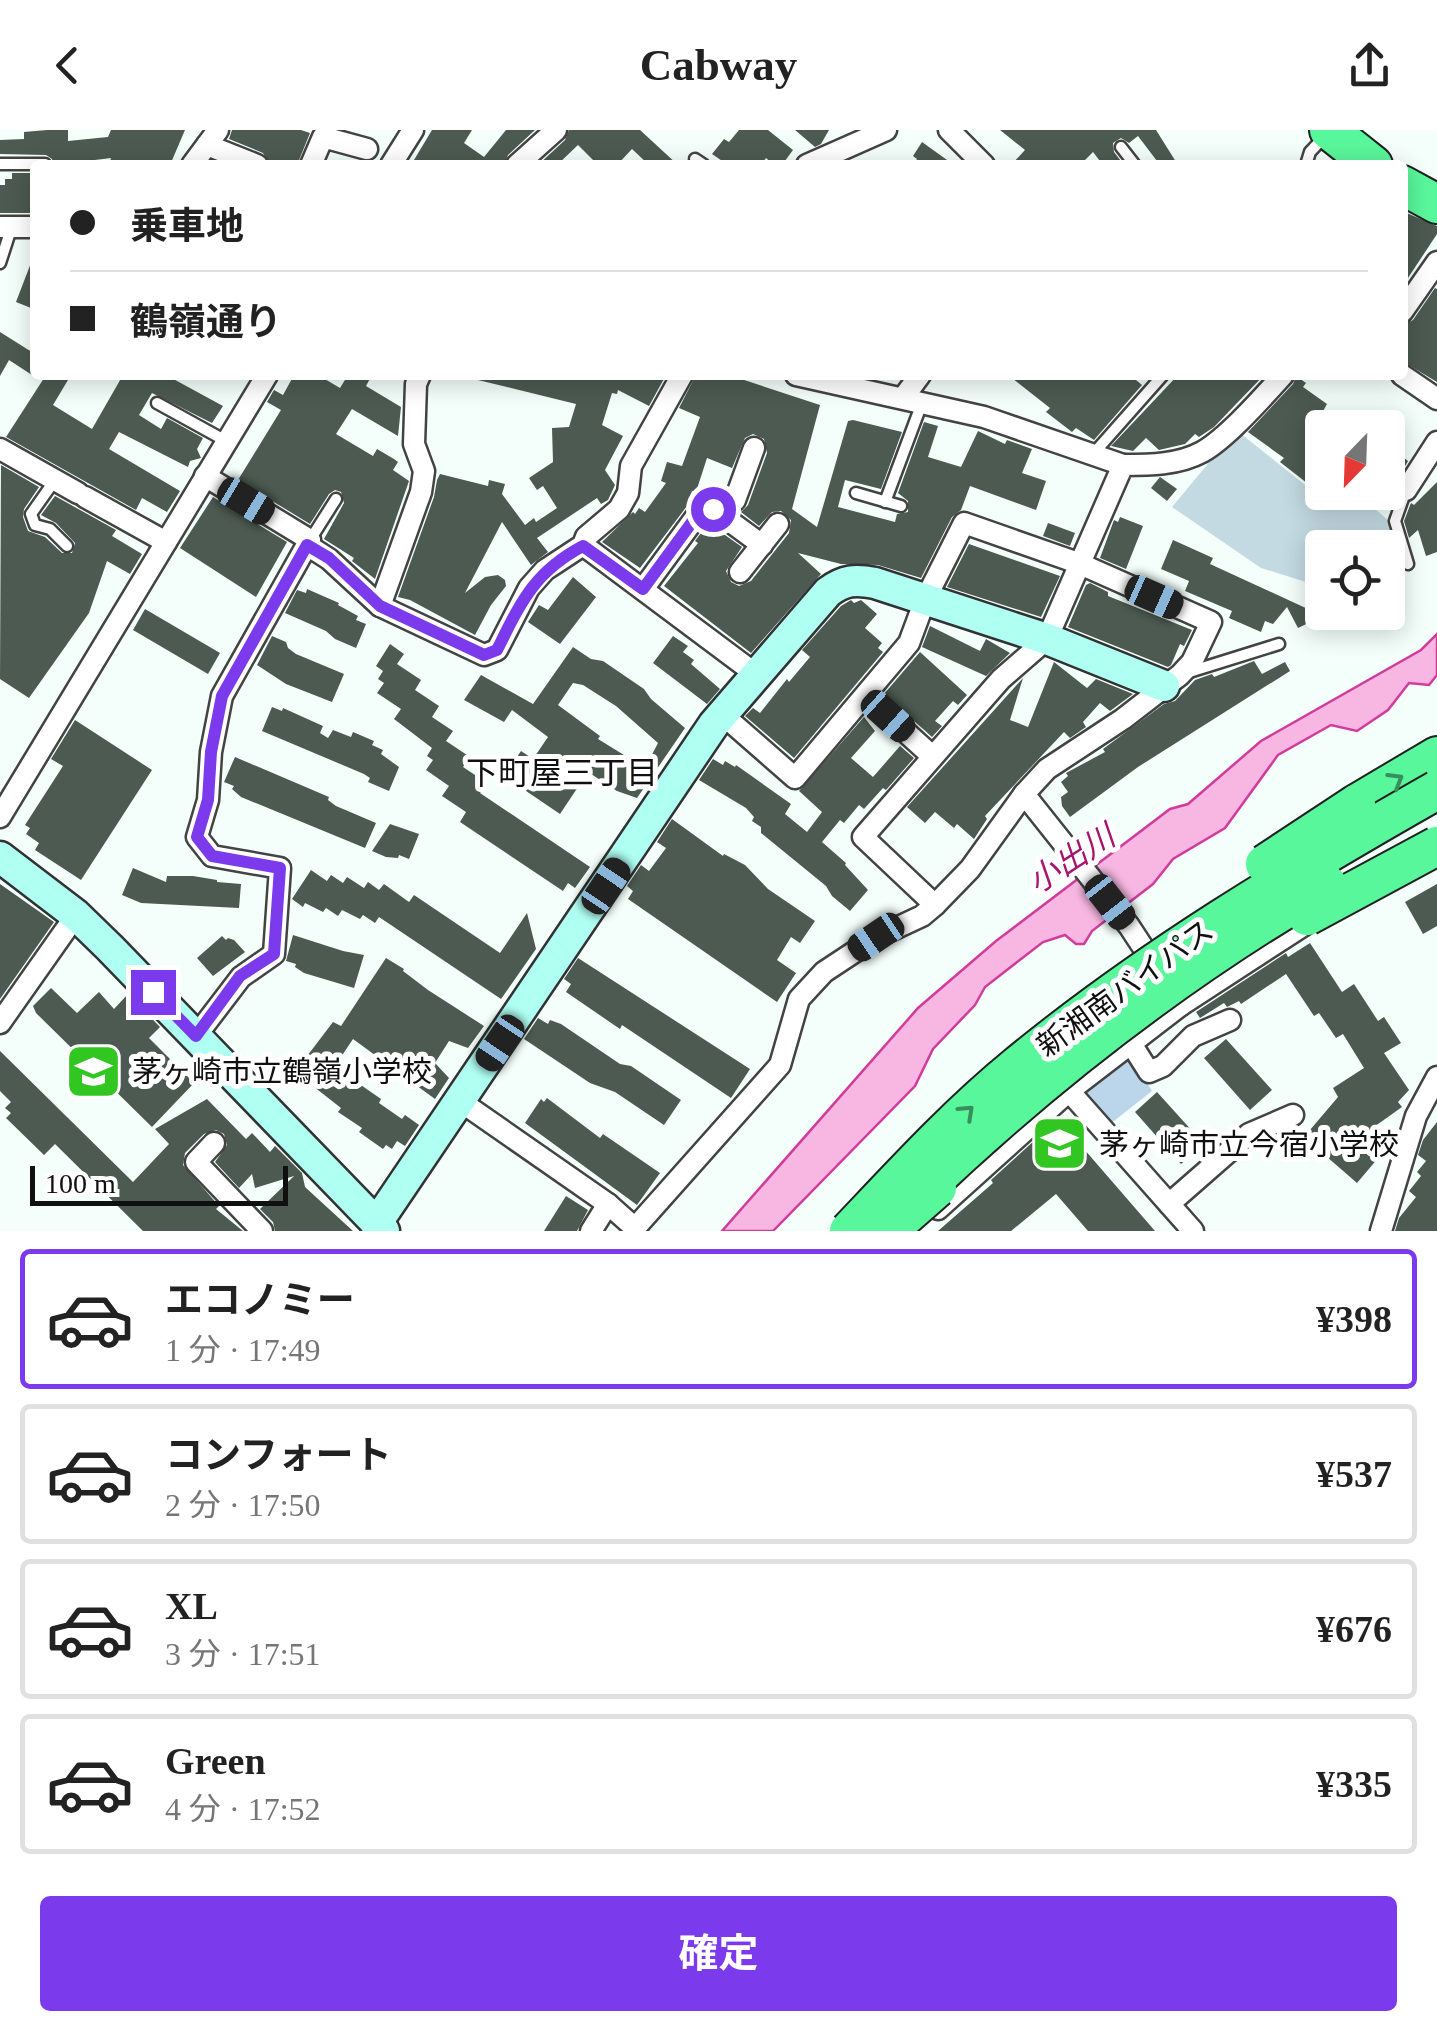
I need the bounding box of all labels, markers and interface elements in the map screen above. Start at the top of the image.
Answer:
icon: back [40,38,95,93]
icon: share [1342,38,1397,93]
text: Cabway [640,40,797,90]
text: 乗車地 [130,205,244,247]
text: 鶴嶺通り [130,301,282,343]
north arrow [1305,410,1405,510]
map controls [1305,410,1405,630]
car [213,473,279,529]
route start [691,487,736,532]
button: locate [1305,530,1405,630]
car [1120,571,1188,623]
car [856,685,920,747]
district label: 下町屋三丁目 [466,755,658,791]
one-way arrow [1385,773,1403,792]
water label: 小出川 [1021,816,1124,900]
car [577,853,635,919]
car [1080,869,1140,935]
car [843,908,909,966]
street label: 新湘南バイパス [1031,913,1219,1063]
route end [131,970,176,1015]
car [471,1010,529,1076]
school or university icon: 茅ヶ崎市立鶴嶺小学校 [63,1041,123,1101]
place label: 茅ヶ崎市立鶴嶺小学校 [132,1055,432,1088]
one-way arrow [955,1106,974,1124]
school or university icon: 茅ヶ崎市立今宿小学校 [1030,1114,1090,1174]
place label: 茅ヶ崎市立今宿小学校 [1099,1128,1399,1161]
scale bar [30,1161,288,1206]
text: 100 m [45,1168,116,1199]
icon: car [45,1274,135,1364]
text: エコノミー [165,1279,355,1321]
text: ¥398 [1316,1298,1392,1340]
text: 1 分 · 17:49 [165,1332,321,1368]
icon: car [45,1429,135,1519]
text: コンフォート [165,1434,392,1476]
text: ¥537 [1316,1453,1392,1495]
text: 2 分 · 17:50 [165,1487,321,1523]
icon: car [45,1584,135,1674]
text: XL [165,1585,218,1627]
text: ¥676 [1316,1608,1392,1650]
text: 3 分 · 17:51 [165,1636,321,1672]
icon: car [45,1739,135,1829]
text: Green [165,1740,266,1782]
text: ¥335 [1316,1763,1392,1805]
text: 4 分 · 17:52 [165,1791,321,1827]
button: 確定 [40,1896,1397,2011]

